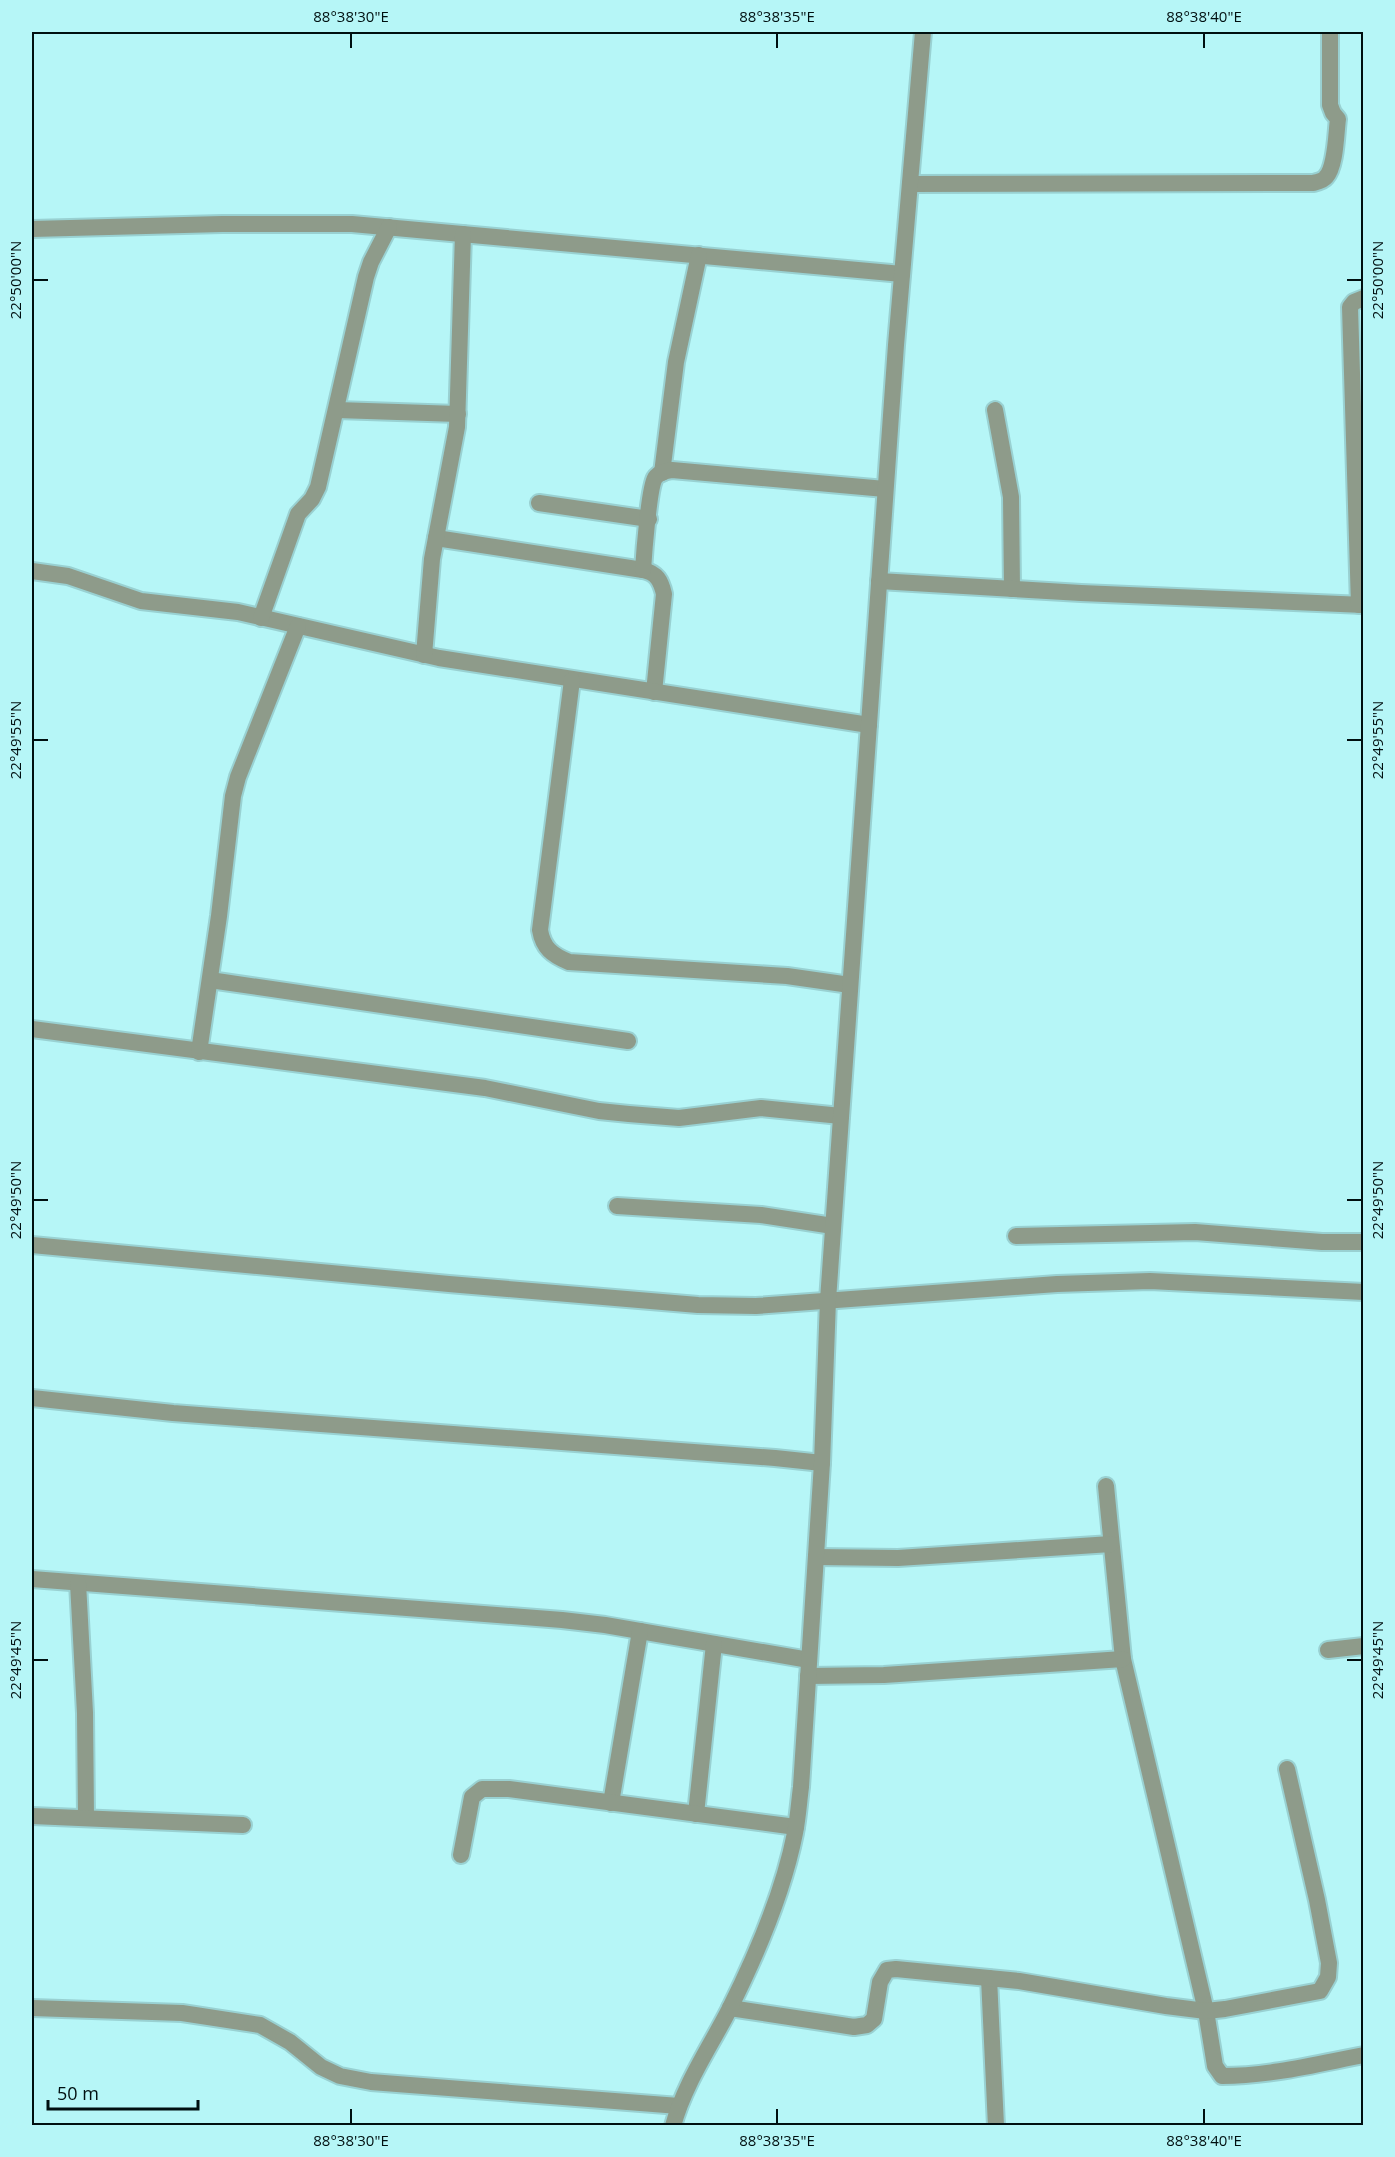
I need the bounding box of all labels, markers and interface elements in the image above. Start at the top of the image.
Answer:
text: 88°38'30"E [313,6,389,26]
text: 88°38'35"E [739,6,815,26]
text: 88°38'40"E [1166,6,1242,26]
text: 22°50'00"N [5,241,25,319]
text: 22°50'00"N [1367,241,1387,319]
text: 22°49'55"N [5,701,25,779]
text: 22°49'55"N [1367,701,1387,779]
text: 22°49'50"N [5,1161,25,1239]
text: 22°49'50"N [1367,1161,1387,1239]
text: 22°49'45"N [5,1621,25,1699]
text: 22°49'45"N [1367,1621,1387,1699]
scale bar [48,2073,198,2111]
text: 50 m [57,2081,99,2105]
text: 88°38'30"E [313,2130,389,2150]
text: 88°38'35"E [739,2130,815,2150]
text: 88°38'40"E [1166,2130,1242,2150]

